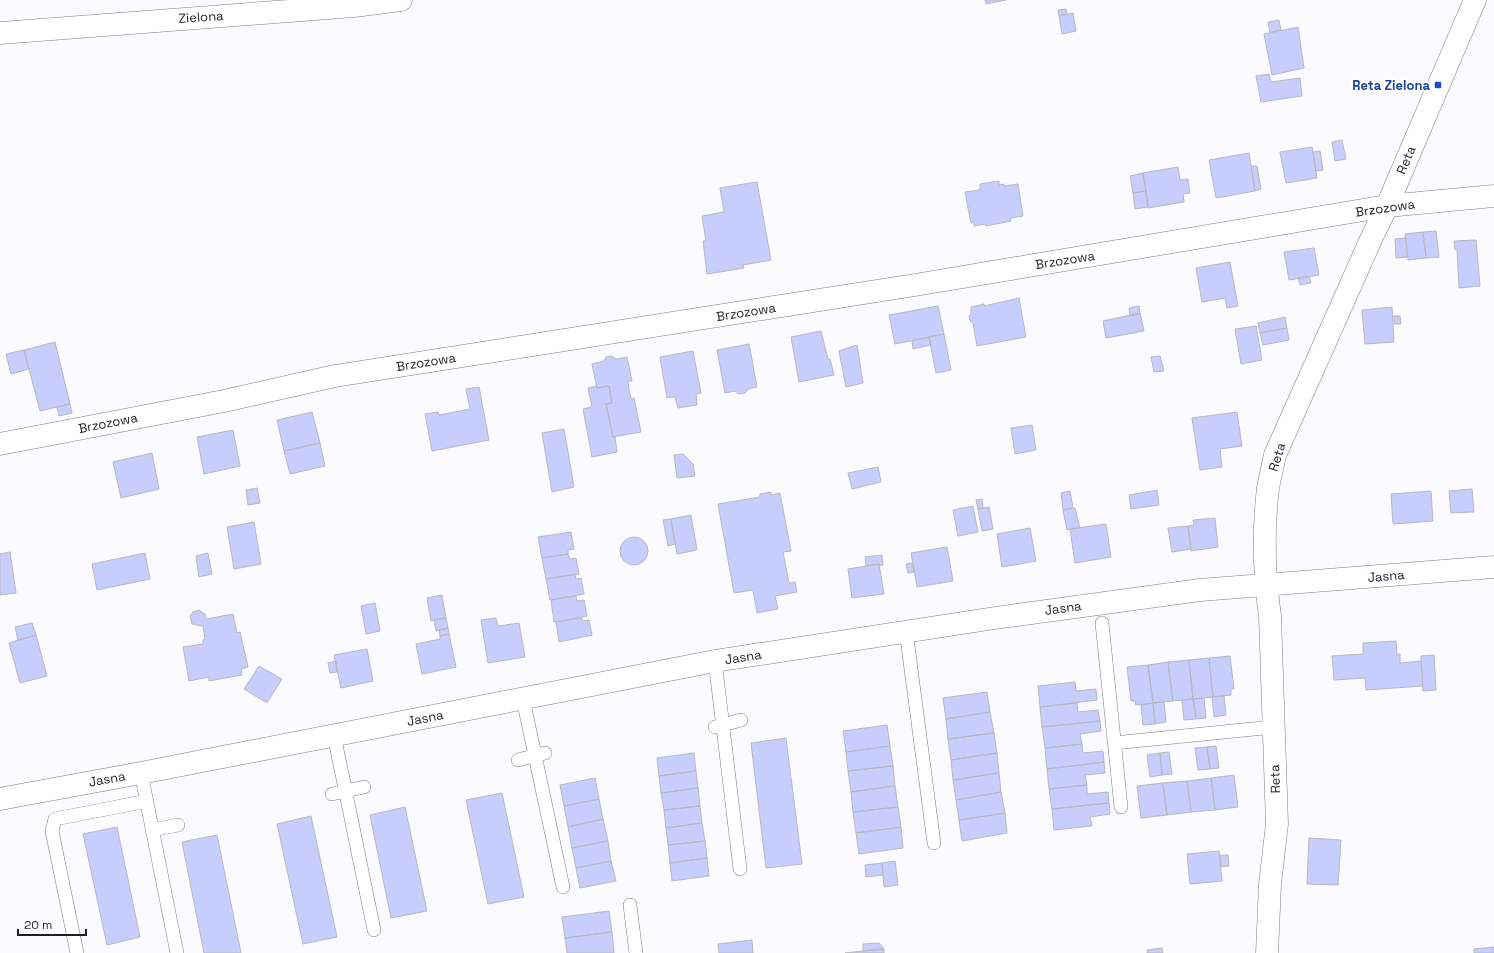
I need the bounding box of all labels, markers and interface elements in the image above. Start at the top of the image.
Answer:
street label: Zielona [178,7,225,27]
place label: Reta Zielona [1352,77,1430,94]
marker: Reta Zielona [1433,80,1443,90]
street label: Reta [1392,143,1420,177]
street label: Brzozowa [1354,195,1416,221]
street label: Brzozowa [1034,247,1096,273]
street label: Brzozowa [715,299,777,325]
street label: Brzozowa [395,349,457,375]
street label: Brzozowa [77,409,140,437]
street label: Reta [1265,440,1290,473]
street label: Jasna [1367,566,1406,586]
street label: Jasna [1043,597,1083,619]
street label: Jasna [723,646,763,668]
street label: Jasna [405,706,445,730]
street label: Reta [1266,764,1284,794]
street label: Jasna [87,767,127,791]
scale bar [18,911,86,937]
text: 20 m [24,917,52,933]

